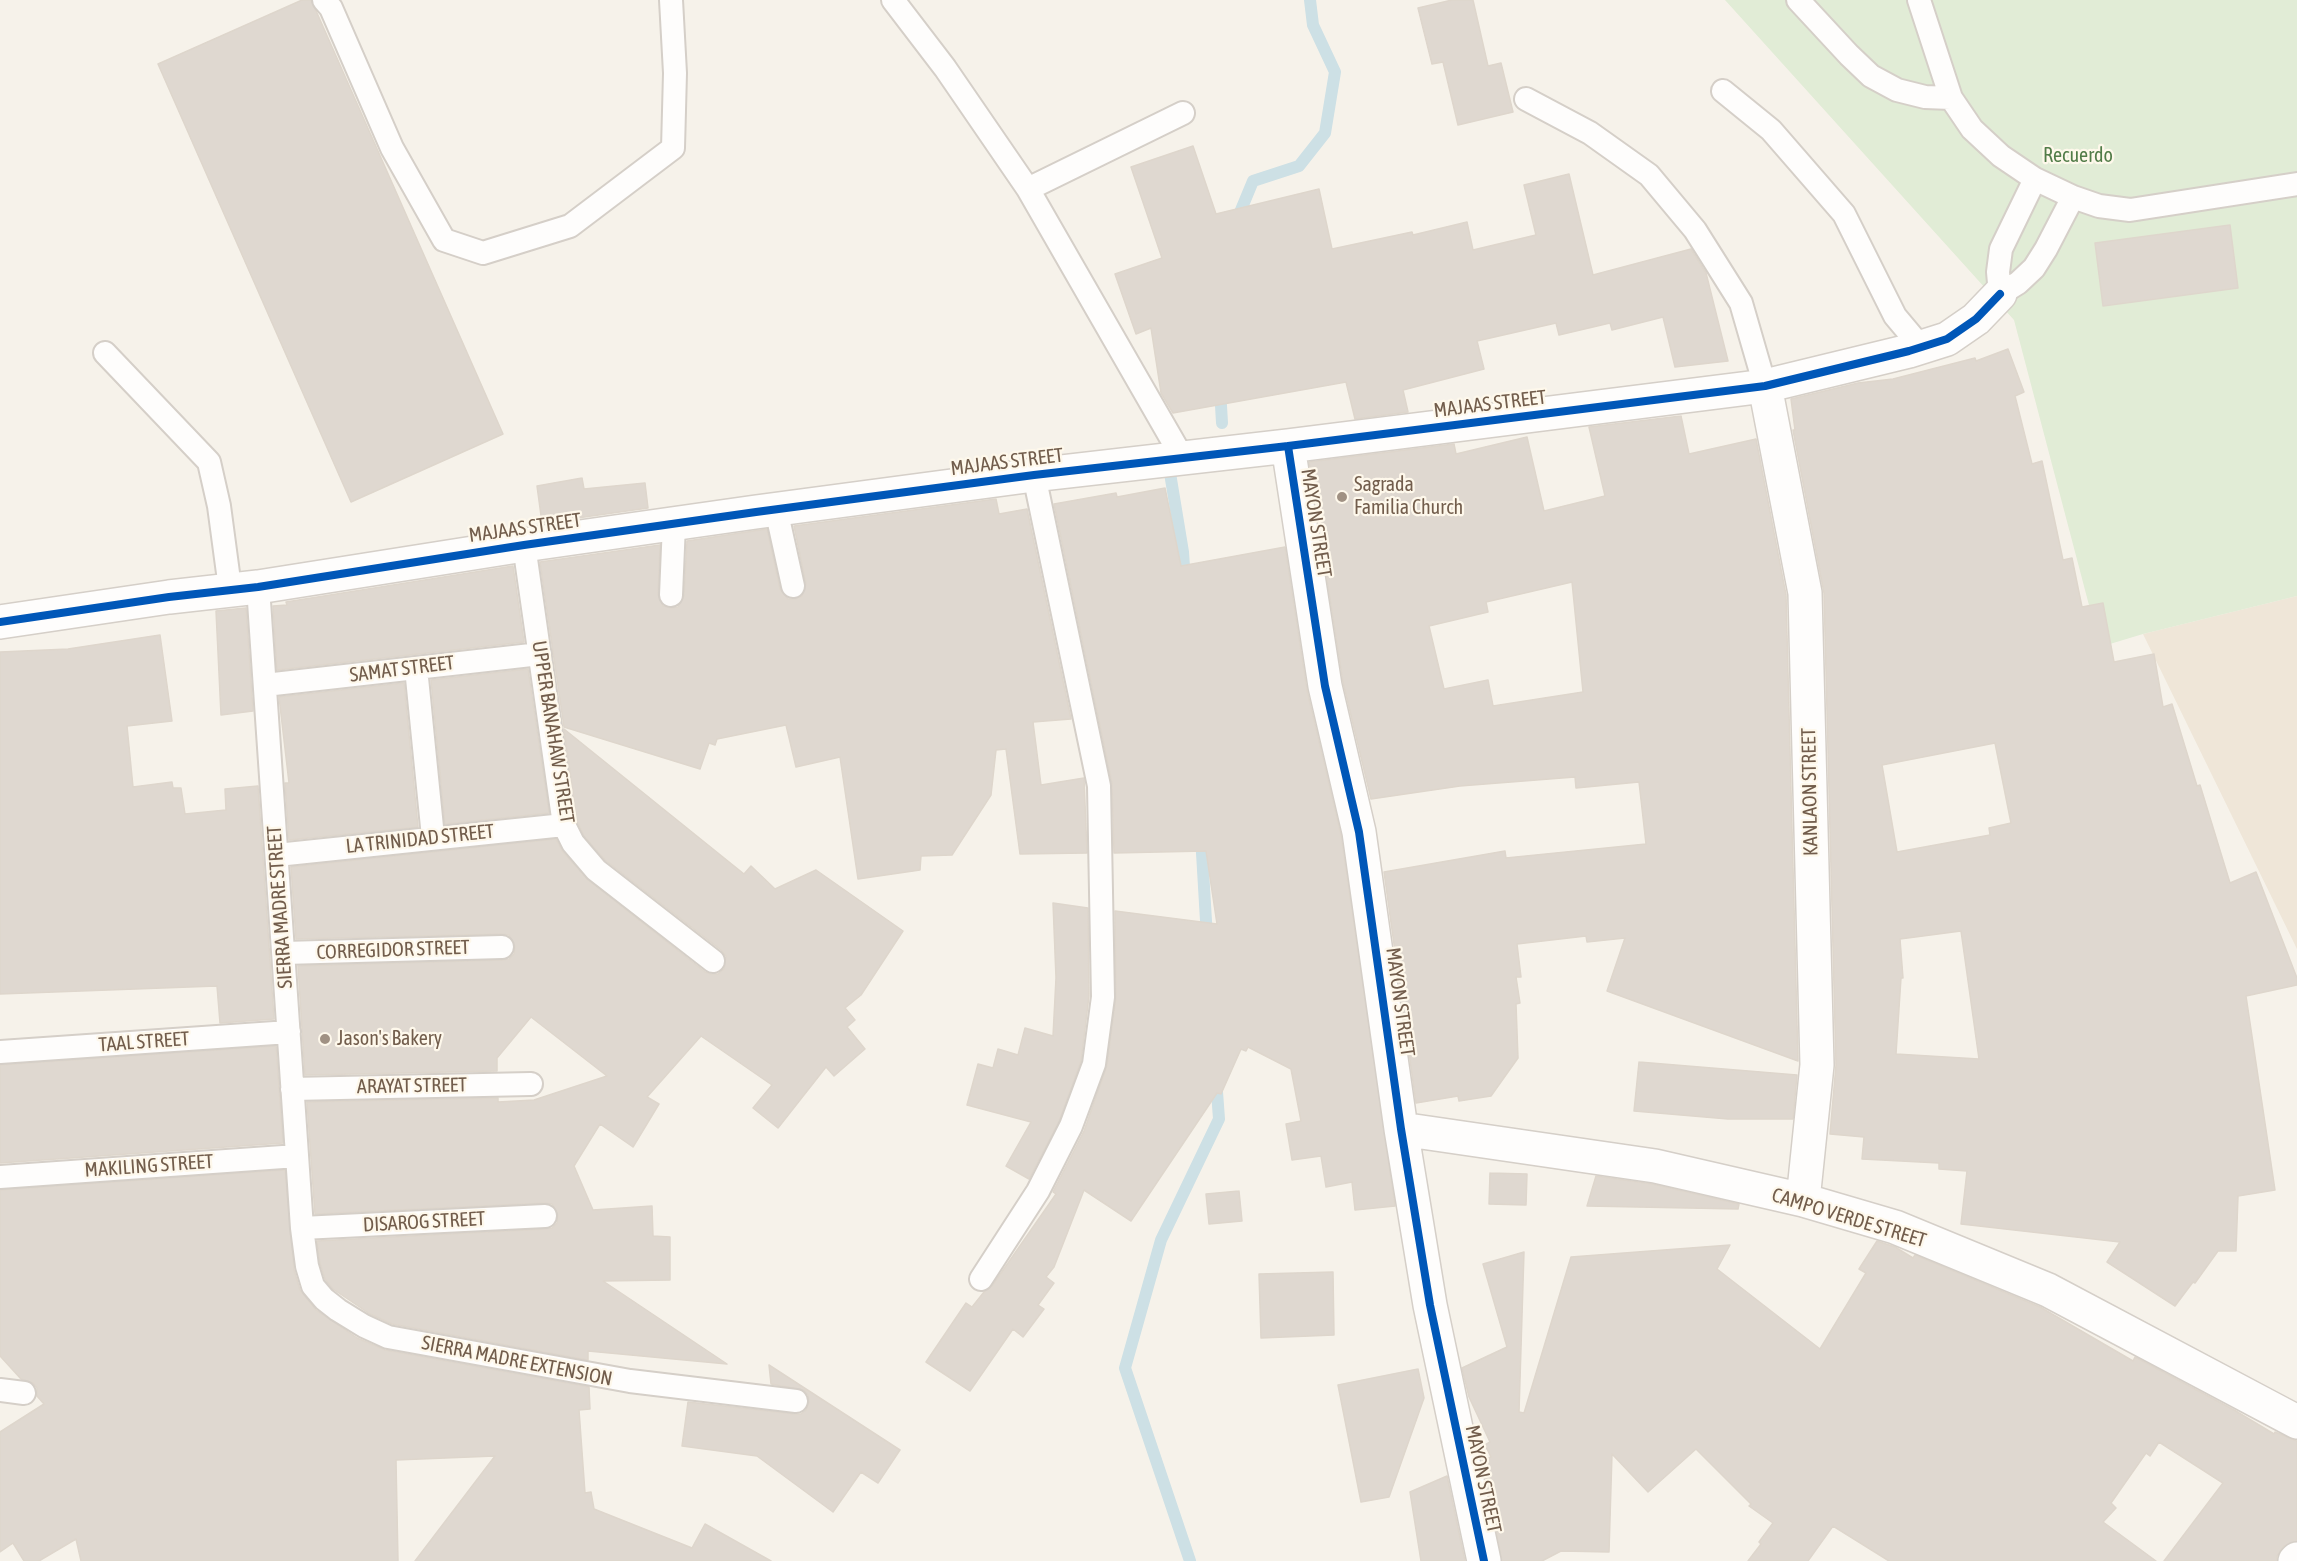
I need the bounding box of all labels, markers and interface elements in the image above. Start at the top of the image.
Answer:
park label: Recuerdo [2043,144,2113,168]
street label: MAJAAS STREET [1432,385,1548,423]
street label: MAJAAS STREET [949,443,1065,481]
street label: MAYON STREET [1296,467,1336,579]
place label: Sagrada Familia Church [1354,473,1463,520]
marker: Sagrada Familia Church [1335,490,1349,504]
street label: MAJAAS STREET [467,508,583,548]
street label: UPPER BANAHAW STREET [527,639,579,825]
street label: SAMAT STREET [348,651,456,687]
street label: KANLAON STREET [1797,728,1823,856]
street label: LA TRINIDAD STREET [345,819,495,859]
street label: SIERRA MADRE STREET [262,825,298,989]
street label: CORREGIDOR STREET [316,935,470,965]
street label: MAYON STREET [1380,946,1420,1058]
street label: TAAL STREET [98,1027,190,1057]
place label: Jason's Bakery [337,1027,442,1051]
marker: Jason's Bakery [318,1032,332,1046]
street label: ARAYAT STREET [357,1073,467,1099]
street label: MAKILING STREET [84,1150,214,1182]
street label: CAMPO VERDE STREET [1769,1183,1929,1253]
street label: DISAROG STREET [362,1207,486,1237]
street label: SIERRA MADRE EXTENSION [420,1331,614,1391]
street label: MAYON STREET [1460,1423,1506,1535]

